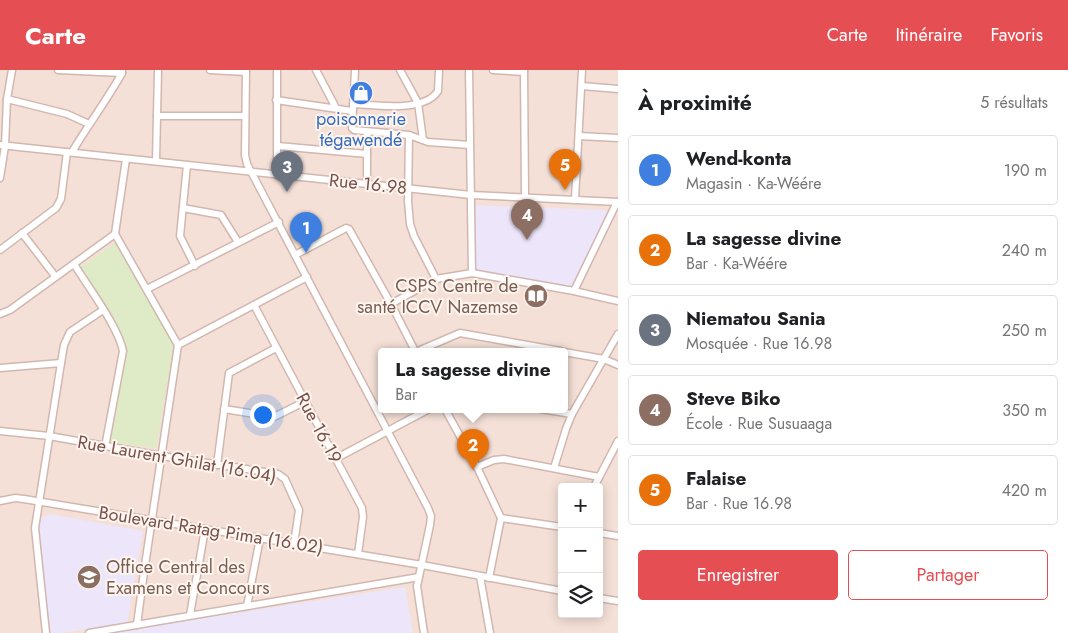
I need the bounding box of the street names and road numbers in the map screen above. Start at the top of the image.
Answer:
street label: Rue 16.98 [328,167,408,201]
street label: Rue 16.19 [290,388,348,468]
street label: Rue Laurent Ghilat (16.04) [75,429,279,489]
street label: Boulevard Ratag Pima (16.02) [97,499,325,561]

